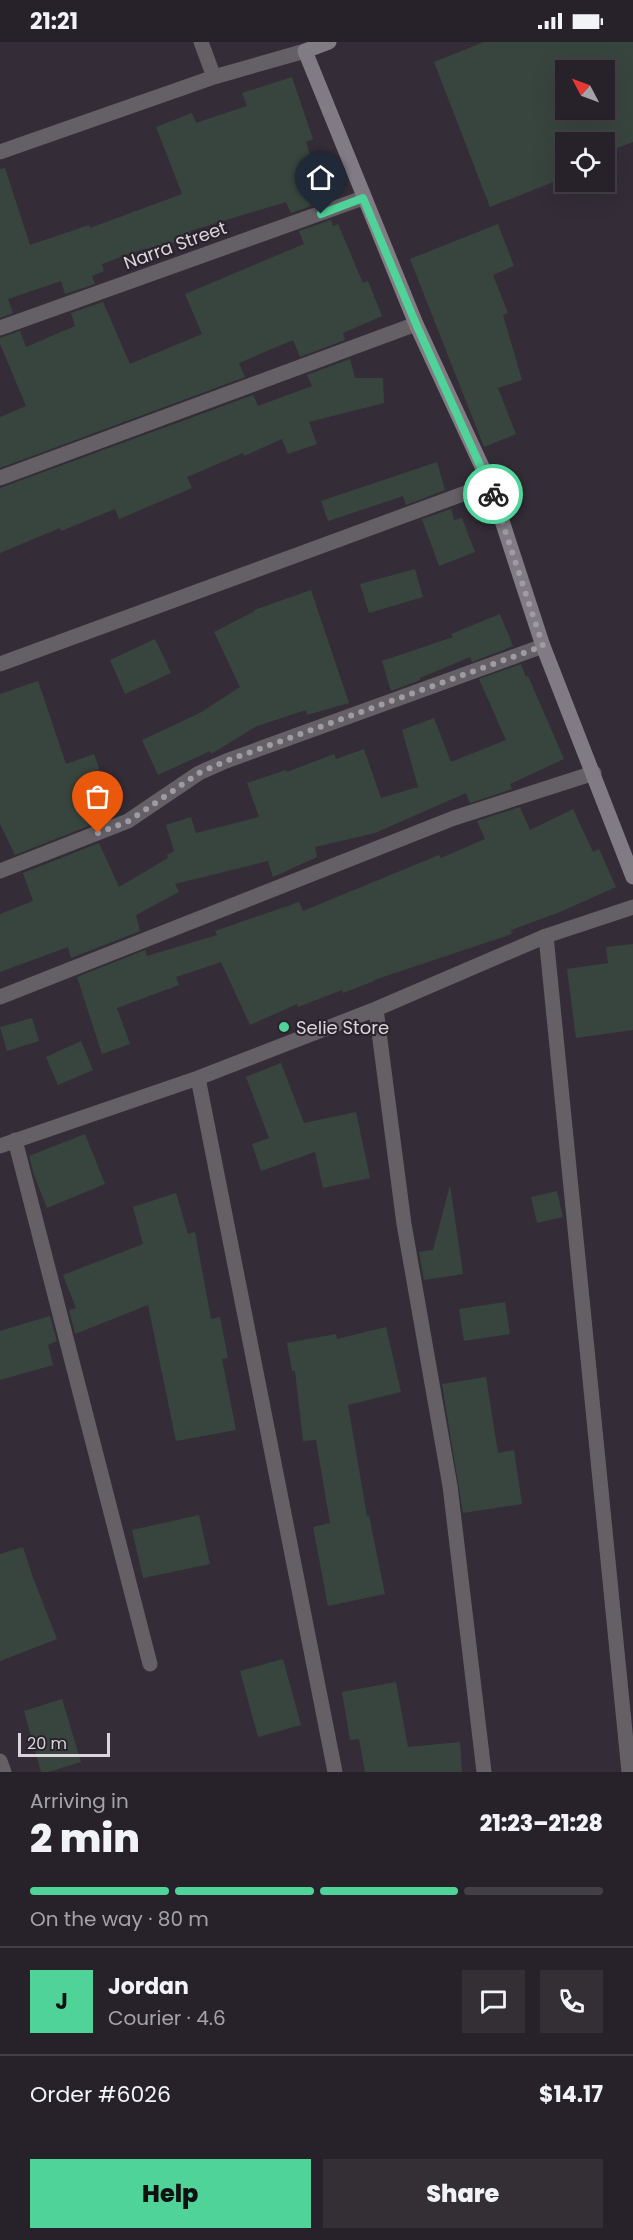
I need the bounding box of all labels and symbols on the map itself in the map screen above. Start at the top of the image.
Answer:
north arrow [555,60,615,120]
pin [295,152,346,214]
street label: Narra Street [120,215,230,275]
courier [463,464,523,524]
pin [72,771,123,833]
place label: Selie Store [296,1015,389,1040]
marker: Selie Store [277,1020,291,1034]
scale bar [18,1730,110,1758]

